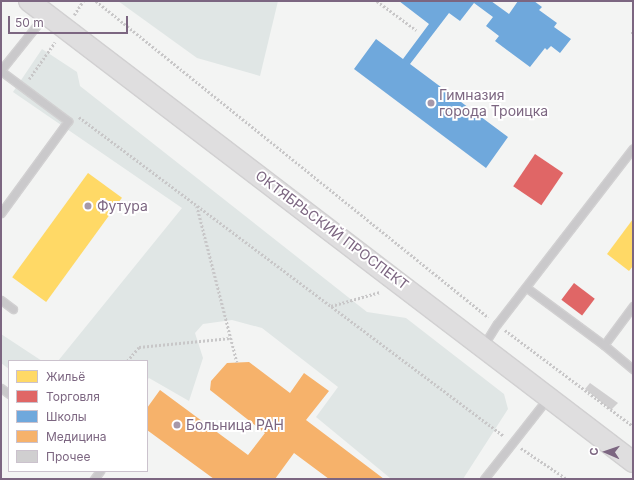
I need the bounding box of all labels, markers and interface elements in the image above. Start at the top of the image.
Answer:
scale bar [10,8,130,34]
text: 50 m [15,15,44,30]
place label: Гимназия города Троицка [439,87,548,120]
marker: Гимназия города Троицка [426,98,436,108]
street label: ОКТЯБРЬСКИЙ ПРОСПЕКТ [252,167,412,293]
place label: Футура [97,198,148,214]
marker: Футура [82,200,94,212]
legend [8,360,148,472]
text: Жильё [46,369,85,384]
text: Торговля [46,389,100,404]
text: Школы [46,409,87,424]
place label: Больница РАН [186,417,284,433]
marker: Больница РАН [171,419,183,431]
text: Медицина [46,429,107,444]
north arrow [586,432,626,472]
text: С [587,447,601,456]
text: Прочее [46,449,91,464]

